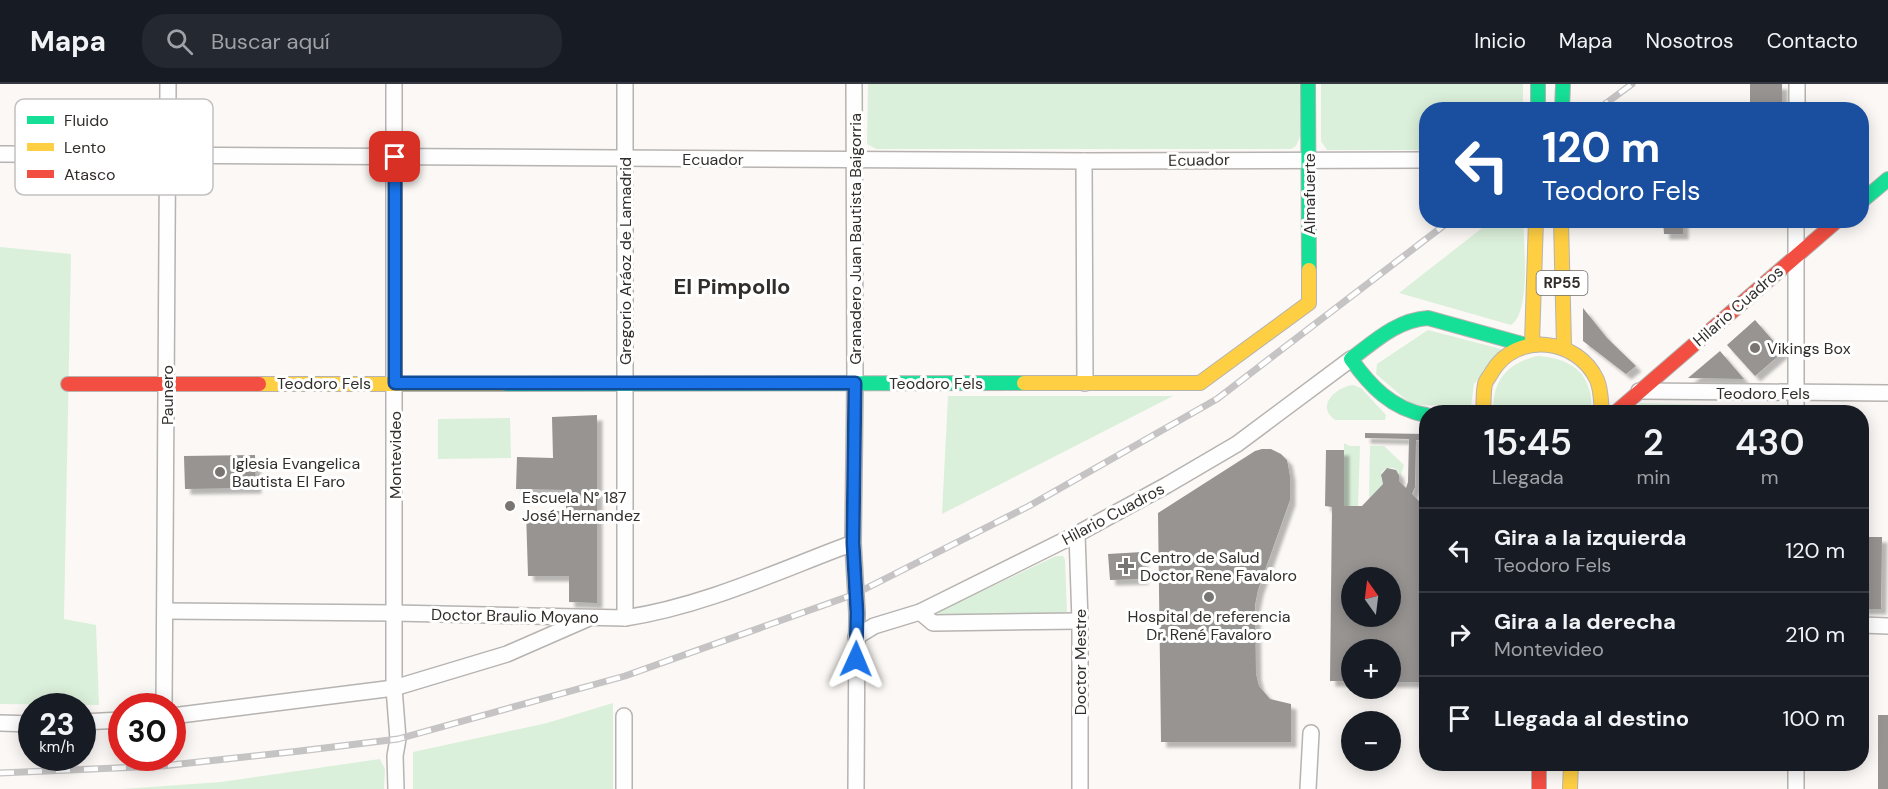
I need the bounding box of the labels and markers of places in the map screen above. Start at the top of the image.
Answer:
pin [369,131,420,182]
place label: Vikings Box [1767,338,1851,359]
marker: Vikings Box [1748,341,1762,355]
place label: Iglesia Evangelica Bautista El Faro [232,453,360,492]
marker: Iglesia Evangelica Bautista El Faro [213,465,227,479]
place label: Escuela N° 187 José Hernandez [522,487,640,526]
marker: Escuela N° 187 José Hernandez [503,499,517,513]
place label: Centro de Salud Doctor Rene Favaloro [1140,547,1297,586]
marker: Centro de Salud Doctor Rene Favaloro [1117,557,1135,575]
marker: Hospital de referencia Dr. René Favaloro [1202,590,1216,604]
place label: Hospital de referencia Dr. René Favaloro [1128,606,1290,645]

